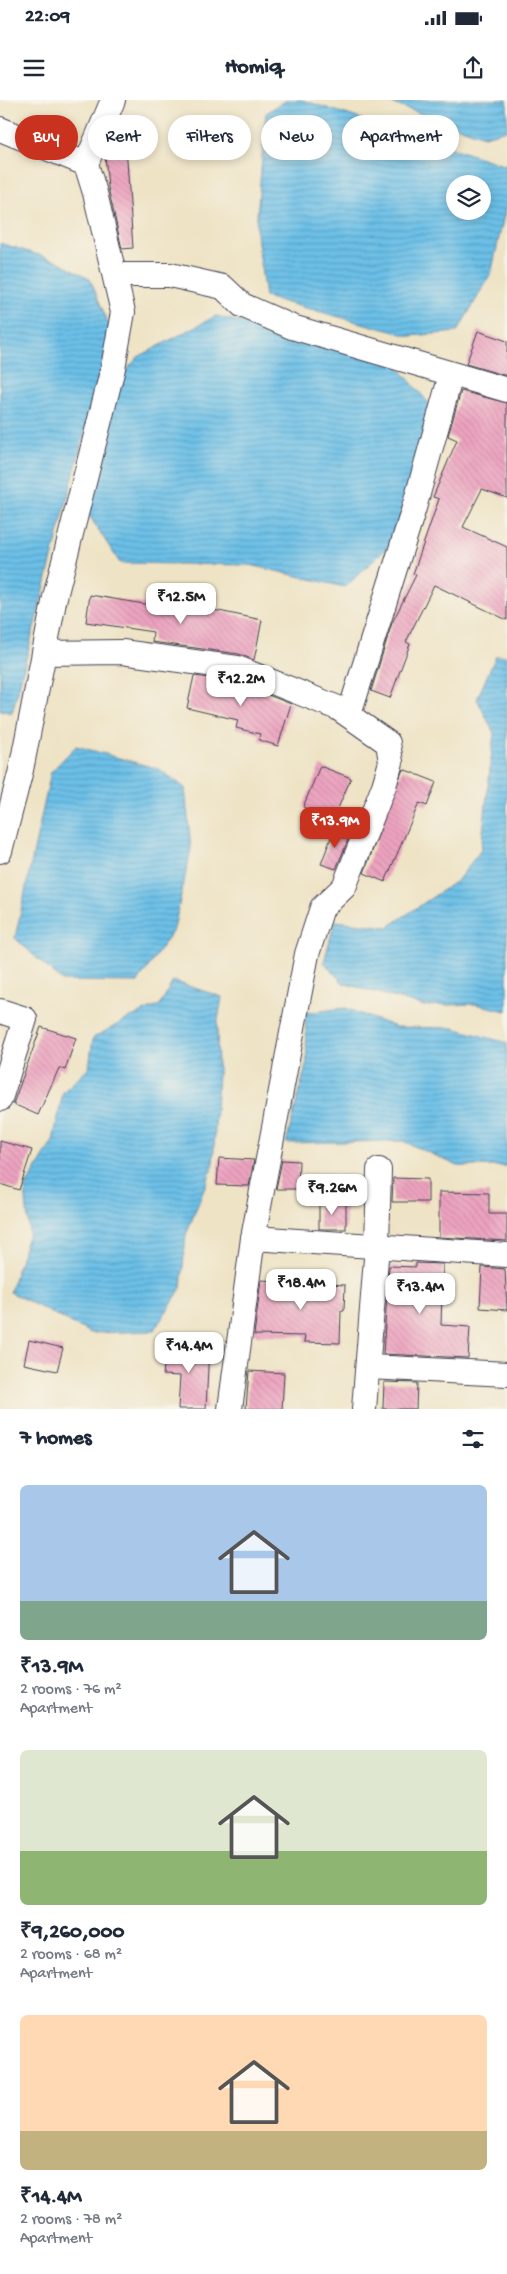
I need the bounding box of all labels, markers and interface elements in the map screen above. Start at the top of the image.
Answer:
text: 22:09 [25,6,70,29]
icon: menu [20,54,48,82]
icon: share [459,54,487,82]
text: Homiq [225,55,282,81]
chip: Buy [15,115,78,160]
chip: Rent [88,115,158,160]
chip: Filters [168,115,251,160]
chip: New [261,115,332,160]
chip: Apartment [342,115,459,160]
map controls [446,175,491,220]
button: layers [446,175,491,220]
pin: ₹12.5M [140,582,222,625]
text: ₹12.5M [157,589,205,608]
pin: ₹12.2M [200,664,282,707]
text: ₹12.2M [217,671,265,690]
pin: ₹13.9M [294,806,376,849]
text: ₹13.9M [311,813,359,832]
pin: ₹9.26M [291,1174,373,1216]
text: ₹9.26M [307,1180,357,1199]
pin: ₹18.4M [260,1268,342,1311]
pin: ₹13.4M [379,1272,461,1315]
text: ₹18.4M [277,1275,325,1294]
text: ₹13.4M [396,1279,444,1298]
pin: ₹14.4M [148,1332,230,1374]
text: ₹14.4M [166,1338,212,1357]
icon: filters [459,1425,487,1453]
text: 7 homes [20,1427,92,1452]
icon: home [209,1517,299,1607]
text: ₹13.9M [20,1656,83,1681]
text: 2 rooms · 76 m² [20,1681,122,1700]
text: Apartment [20,1700,92,1719]
icon: home [209,1782,299,1872]
text: ₹9,260,000 [20,1921,124,1946]
text: 2 rooms · 68 m² [20,1946,122,1965]
text: Apartment [20,1965,92,1984]
icon: home [209,2047,299,2137]
text: ₹14.4M [20,2186,82,2211]
text: 2 rooms · 78 m² [20,2211,122,2230]
text: Apartment [20,2230,92,2249]

